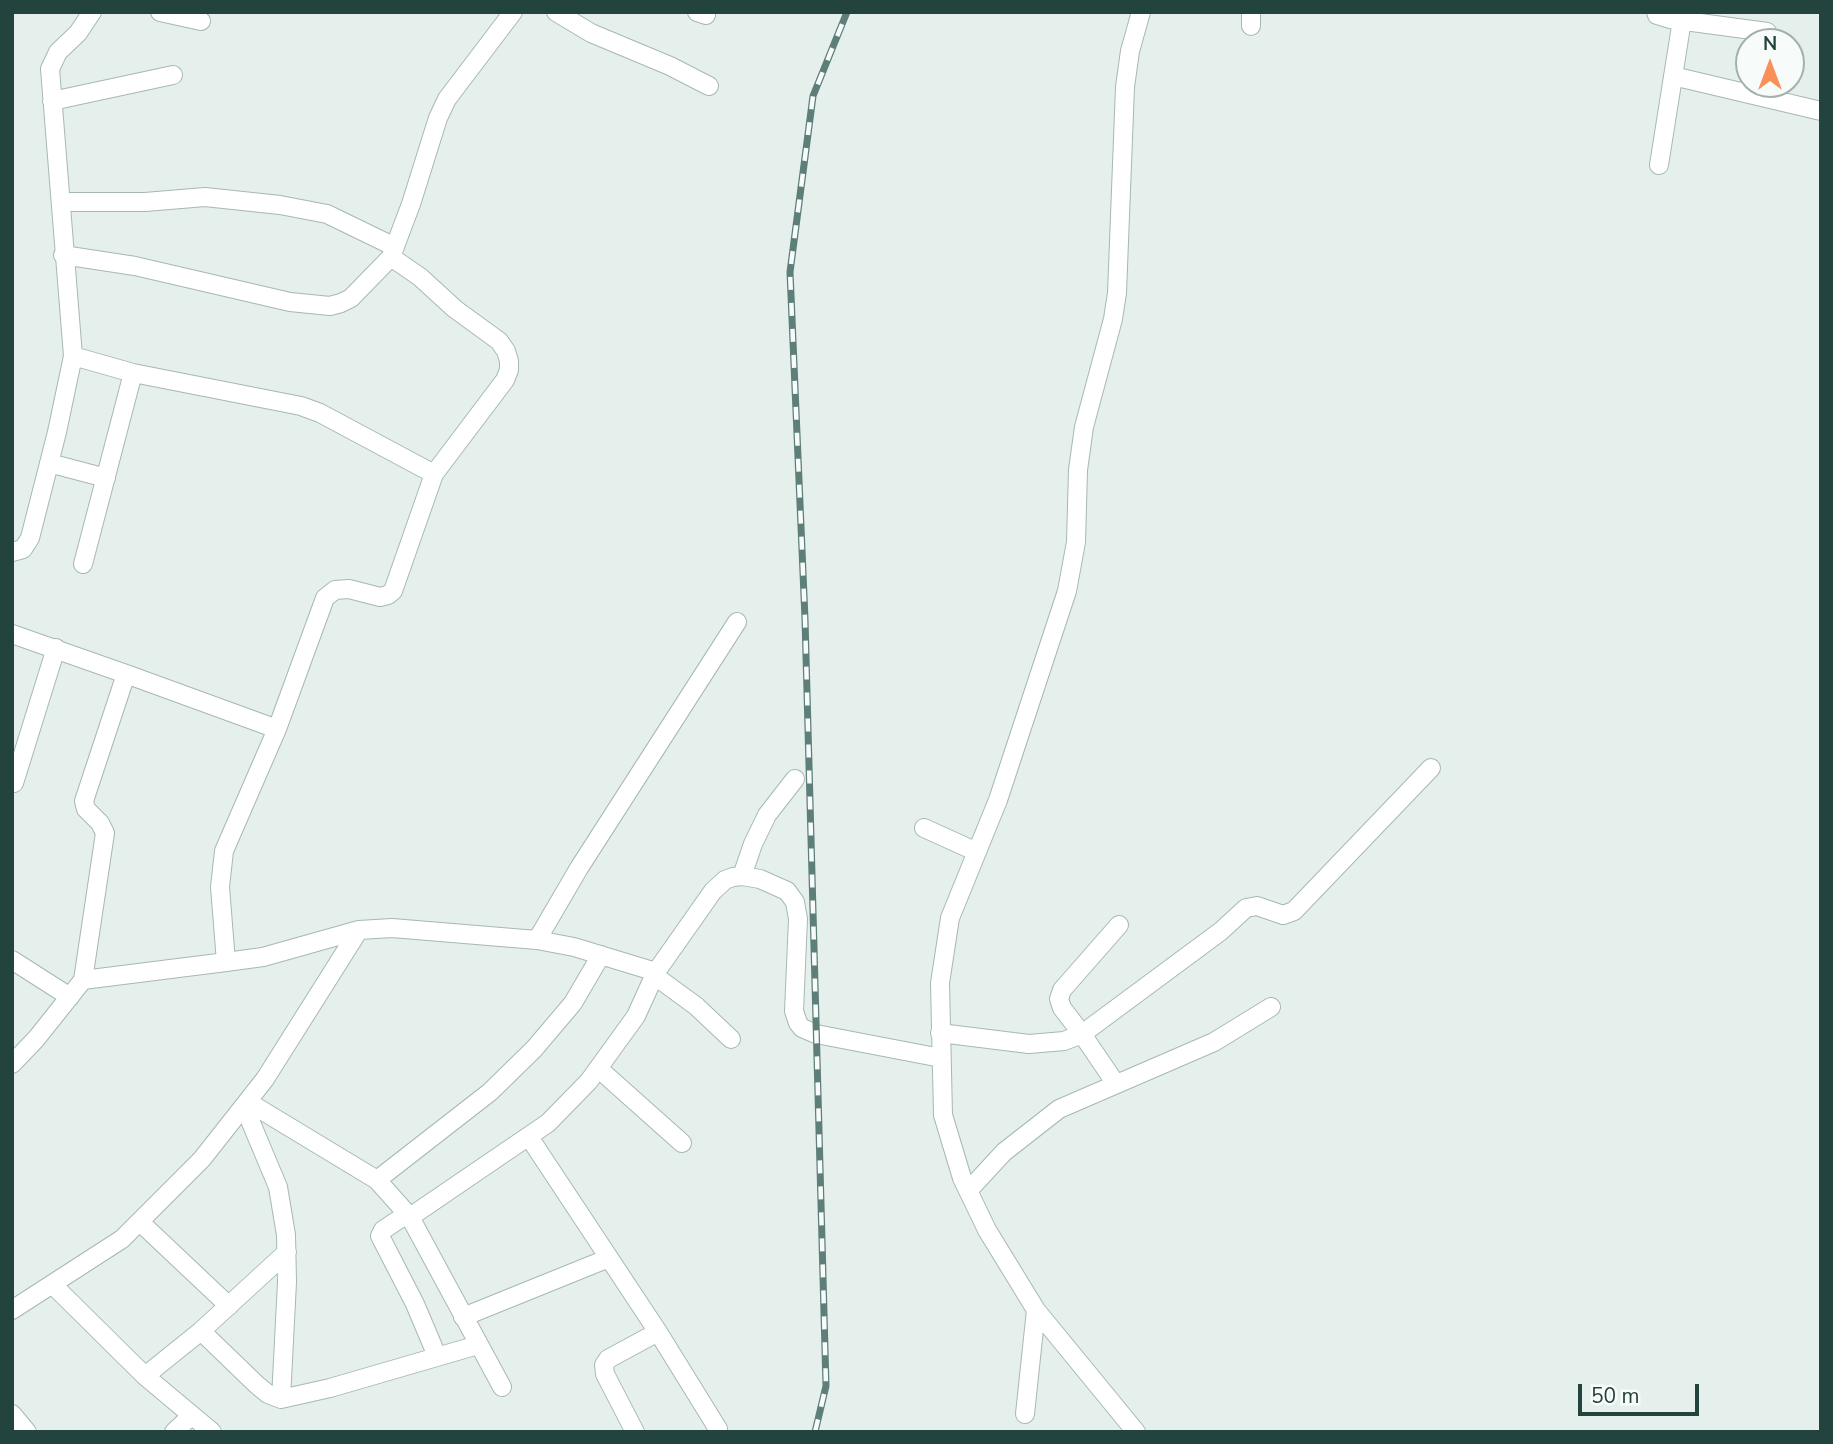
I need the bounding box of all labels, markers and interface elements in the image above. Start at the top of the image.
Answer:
north arrow [1735,28,1805,98]
text: N [1763,31,1777,57]
scale bar [1581,1370,1702,1414]
text: 50 m [1591,1382,1640,1410]

